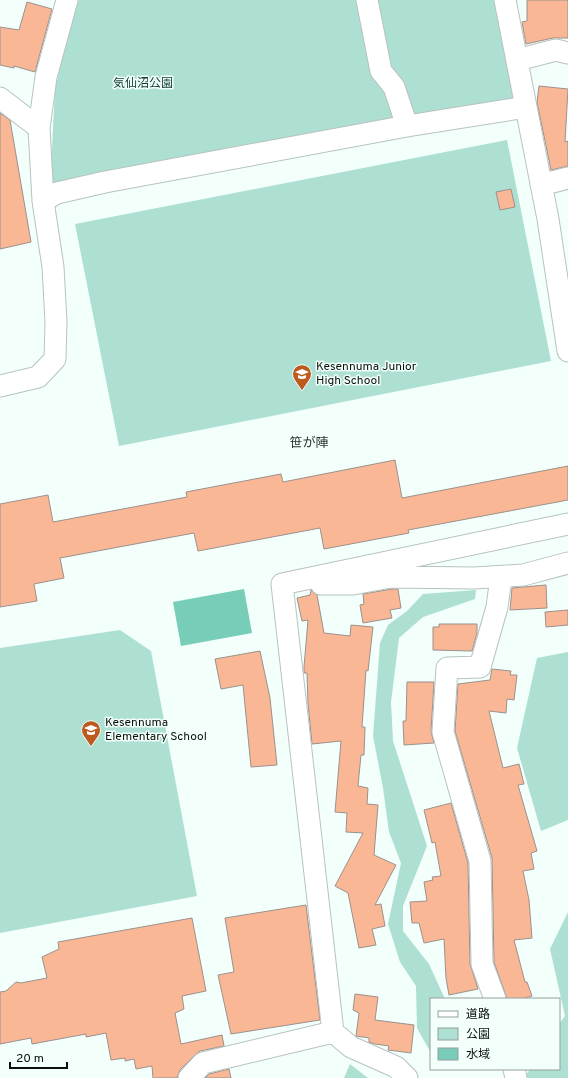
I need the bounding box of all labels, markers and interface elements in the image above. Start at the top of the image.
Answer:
park label: 気仙沼公園 [113,76,173,92]
place label: Kesennuma Junior High School [316,359,417,389]
school or university icon: Kesennuma Junior High School [291,363,313,391]
district label: 笹が陣 [289,435,329,452]
place label: Kesennuma Elementary School [105,715,207,745]
school or university icon: Kesennuma Elementary School [80,719,102,747]
legend [430,998,560,1070]
text: 道路 [466,1007,490,1023]
text: 公園 [466,1027,490,1043]
scale bar [10,1044,67,1070]
text: 水域 [466,1047,490,1063]
text: 20 m [16,1051,44,1067]

